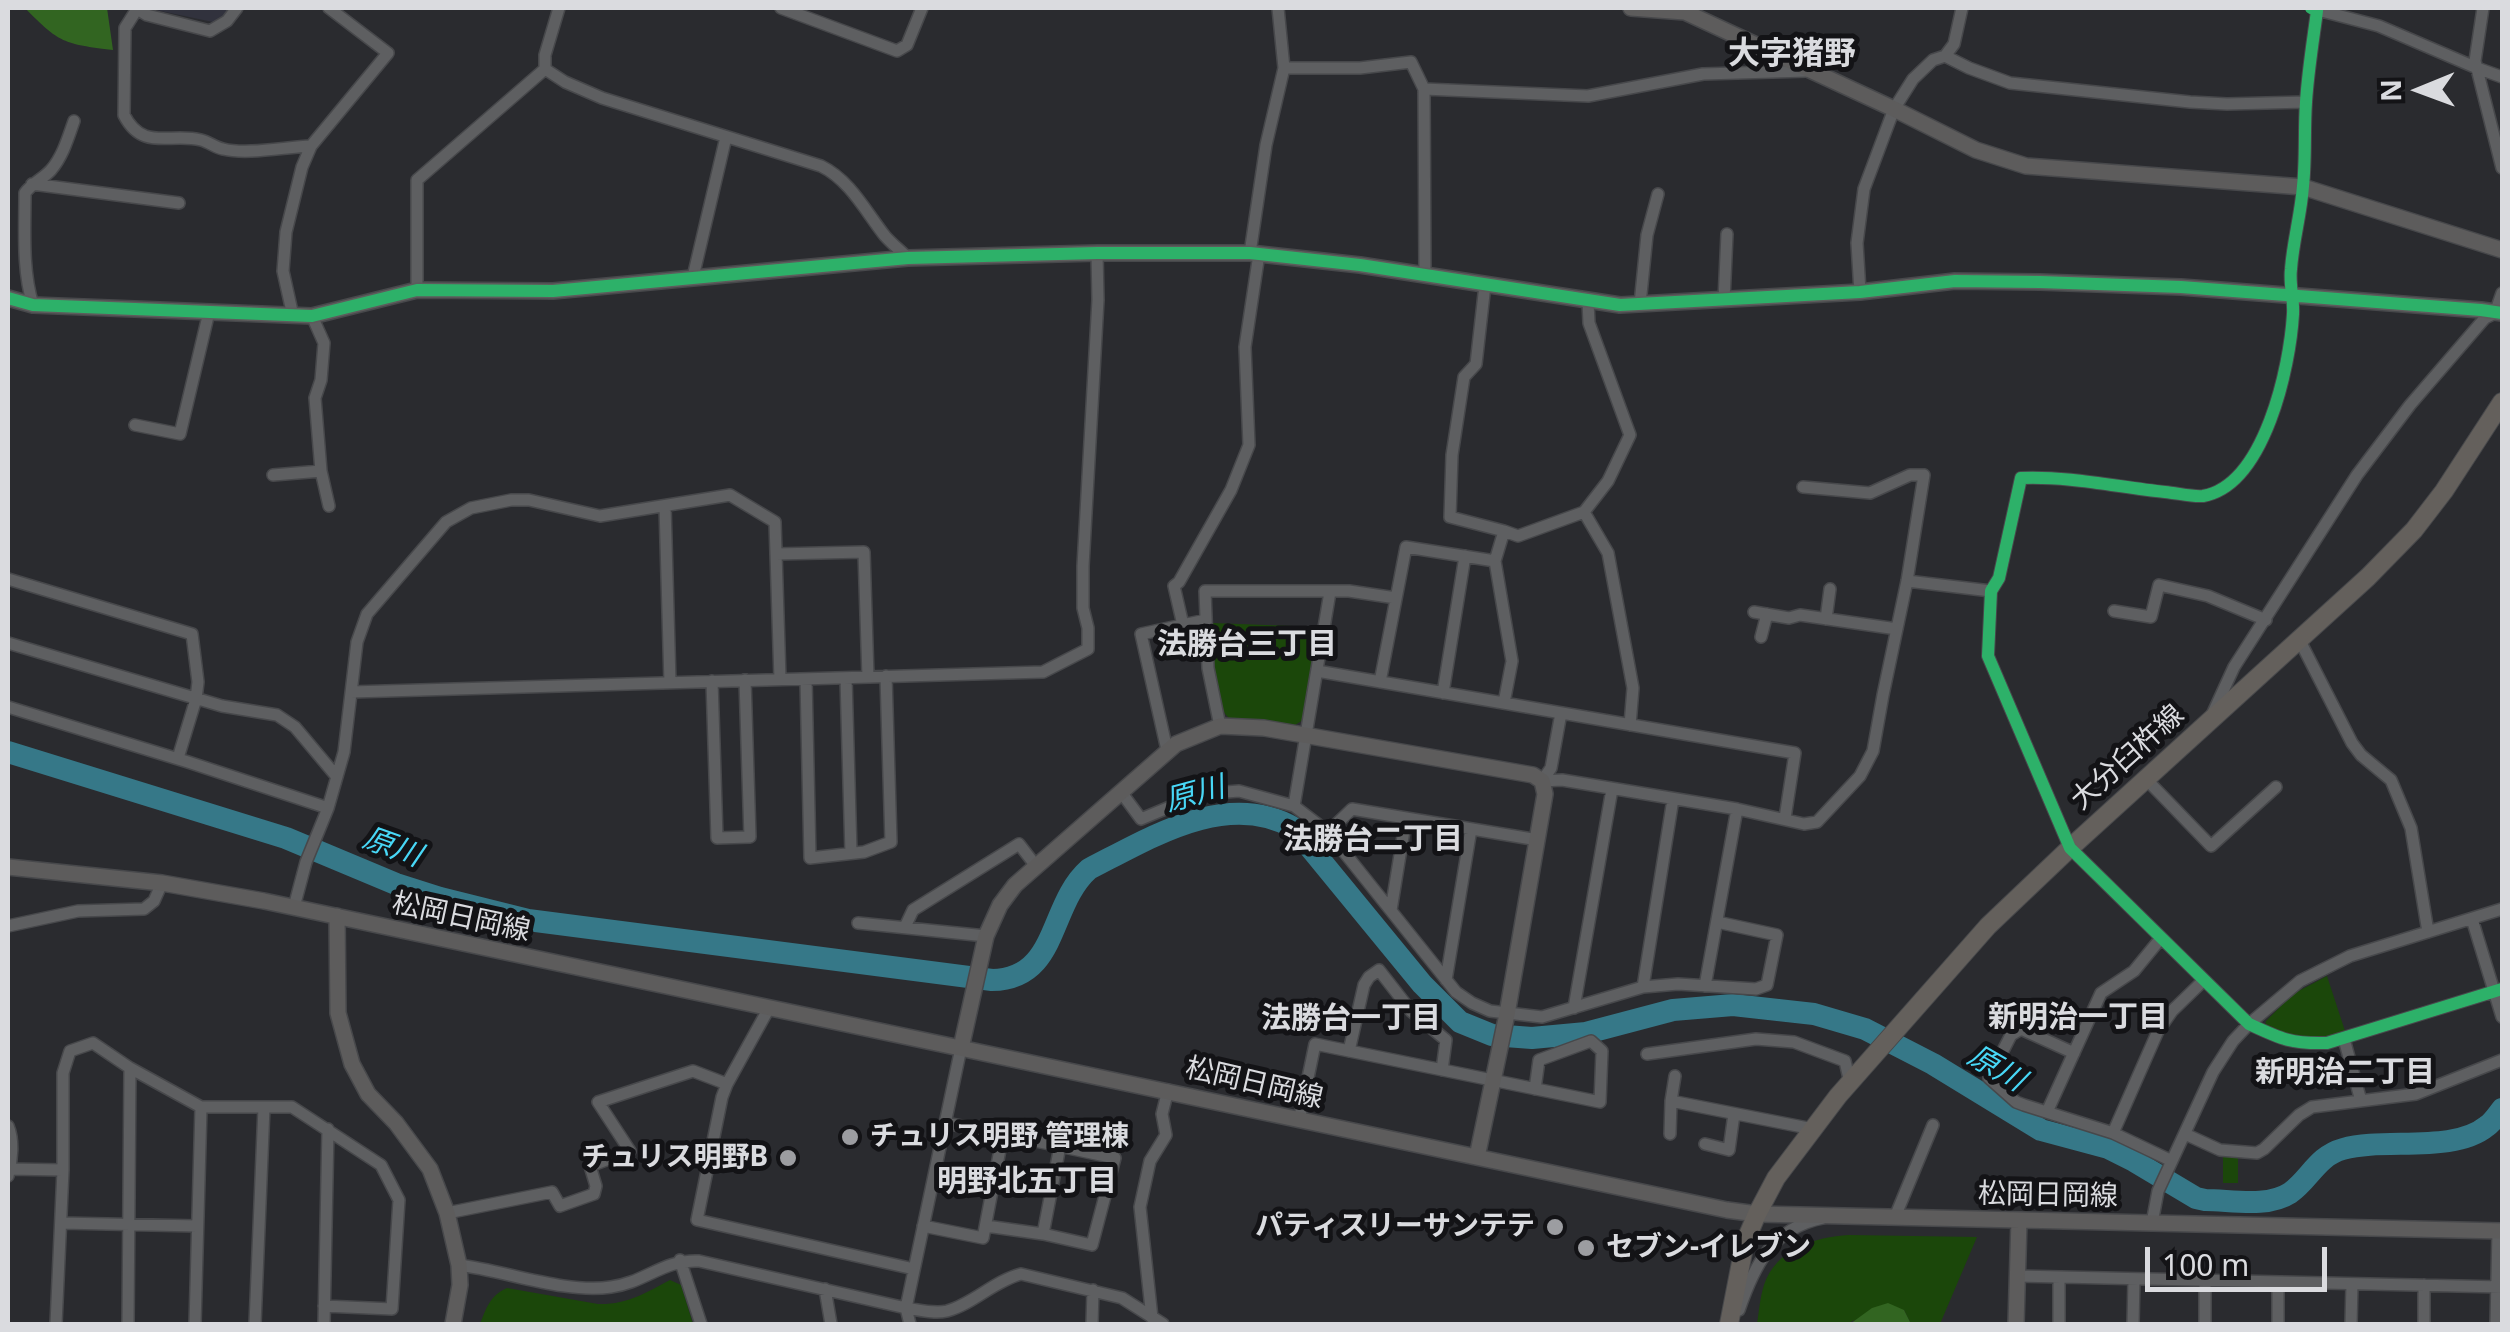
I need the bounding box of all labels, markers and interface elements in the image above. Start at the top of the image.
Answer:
district label: 大字猪野 [1728,36,1856,74]
north arrow [2370,40,2470,140]
text: N [2371,79,2409,102]
district label: 法勝台三丁目 [1157,627,1337,663]
street label: 大分臼杵線 [2065,699,2191,817]
water label: 原川 [1161,770,1229,820]
water label: 原川 [358,821,426,875]
district label: 法勝台二丁目 [1283,822,1463,858]
street label: 松岡日岡線 [389,887,533,949]
district label: 新明治一丁目 [1988,1000,2168,1036]
district label: 法勝台一丁目 [1261,1001,1441,1037]
water label: 原川 [1961,1038,2031,1100]
street label: 松岡日岡線 [1182,1052,1326,1116]
district label: 新明治二丁目 [2255,1055,2435,1091]
place label: チュリス明野 管理棟 [870,1120,1129,1154]
marker: チュリス明野 管理棟 [839,1126,861,1148]
place label: チュリス明野B [581,1141,768,1175]
marker: チュリス明野B [777,1147,799,1169]
district label: 明野北五丁目 [937,1164,1117,1200]
street label: 松岡日岡線 [1978,1178,2118,1214]
place label: パティスリーサンテテ [1255,1210,1535,1244]
marker: パティスリーサンテテ [1544,1216,1566,1238]
scale bar [2150,1227,2332,1289]
place label: セブン-イレブン [1606,1231,1811,1265]
marker: セブン-イレブン [1575,1237,1597,1259]
text: 100 m [2162,1244,2249,1285]

